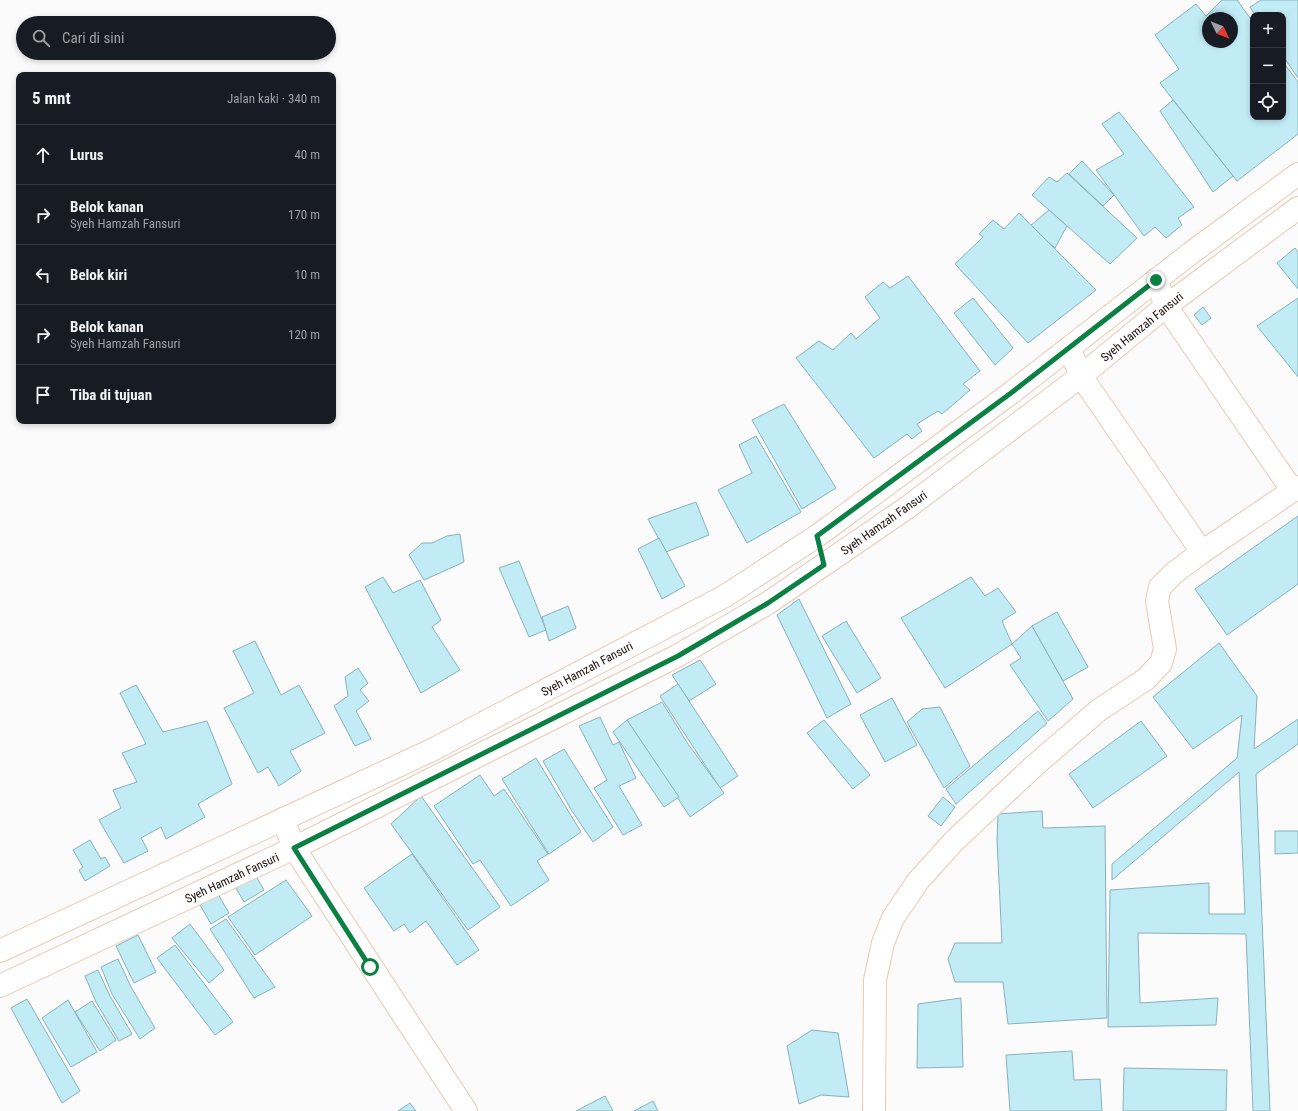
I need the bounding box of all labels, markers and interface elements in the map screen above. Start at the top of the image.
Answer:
north arrow [1202,12,1238,48]
map controls [1250,12,1286,120]
button: + [1250,12,1286,48]
search box [16,16,336,60]
icon: search [30,27,52,49]
text: Cari di sini [62,29,124,47]
button: − [1250,48,1286,84]
button: locate [1250,84,1286,120]
text: 5 mnt [32,88,71,108]
text: Jalan kaki · 340 m [227,91,320,106]
icon: ahead [32,144,54,166]
text: Lurus [70,146,104,164]
text: 40 m [294,147,320,162]
text: Belok kanan [70,198,144,216]
icon: right [32,204,54,226]
text: 170 m [288,207,320,222]
text: Syeh Hamzah Fansuri [70,216,180,231]
icon: left [32,264,54,286]
text: Belok kiri [70,266,127,284]
text: 10 m [294,267,320,282]
route end [1147,271,1165,289]
street label: Syeh Hamzah Fansuri [1098,289,1186,365]
text: Belok kanan [70,318,144,336]
icon: right [32,324,54,346]
text: 120 m [288,327,320,342]
text: Syeh Hamzah Fansuri [70,336,180,351]
icon: arrive [32,384,54,406]
text: Tiba di tujuan [70,386,152,404]
street label: Syeh Hamzah Fansuri [838,488,930,558]
street label: Syeh Hamzah Fansuri [539,639,635,699]
street label: Syeh Hamzah Fansuri [183,850,281,906]
route start [361,958,379,976]

